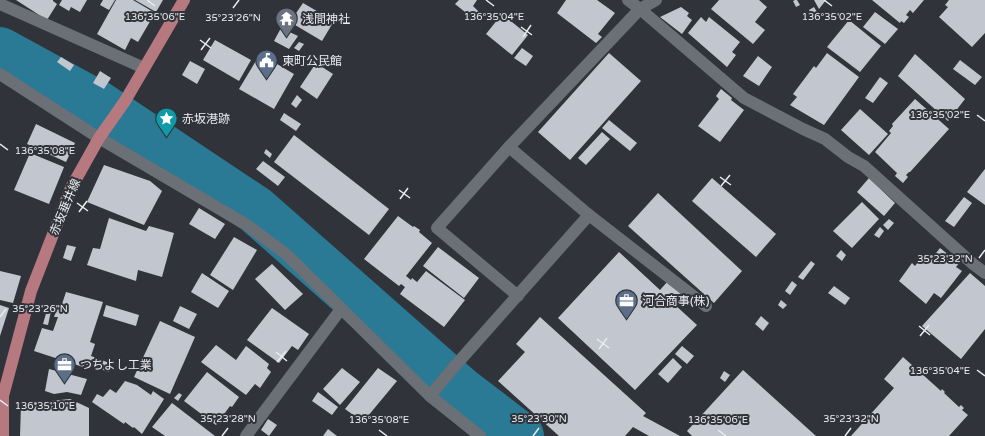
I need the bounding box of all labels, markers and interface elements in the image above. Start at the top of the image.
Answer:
temple icon: 浅間神社 [273,6,299,39]
text: 136°35'06"E [125,11,185,23]
text: 136°35'04"E [464,11,524,23]
text: 136°35'02"E [802,11,862,23]
text: 35°23'26"N [205,12,261,24]
place label: 浅間神社 [302,12,350,26]
public building icon: 東町公民館 [254,48,280,81]
place label: 東町公民館 [282,54,342,68]
place icon: 赤坂港跡 [153,106,179,139]
text: 136°35'02"E [910,109,970,121]
place label: 赤坂港跡 [182,112,230,126]
text: 136°35'08"E [15,145,75,157]
street label: 赤坂垂井線 [47,177,83,237]
text: 35°23'32"N [917,253,973,265]
office icon: 河合商事(株) [614,288,640,321]
place label: 河合商事(株) [642,294,710,308]
text: 35°23'26"N [12,303,68,315]
office icon: つちよし工業 [52,352,78,385]
place label: つちよし工業 [80,358,152,372]
text: 136°35'04"E [910,365,970,377]
text: 136°35'10"E [15,400,75,412]
text: 35°23'28"N [200,413,256,425]
text: 35°23'30"N [511,413,567,425]
text: 35°23'32"N [823,413,879,425]
text: 136°35'08"E [349,414,409,426]
text: 136°35'06"E [688,414,748,426]

